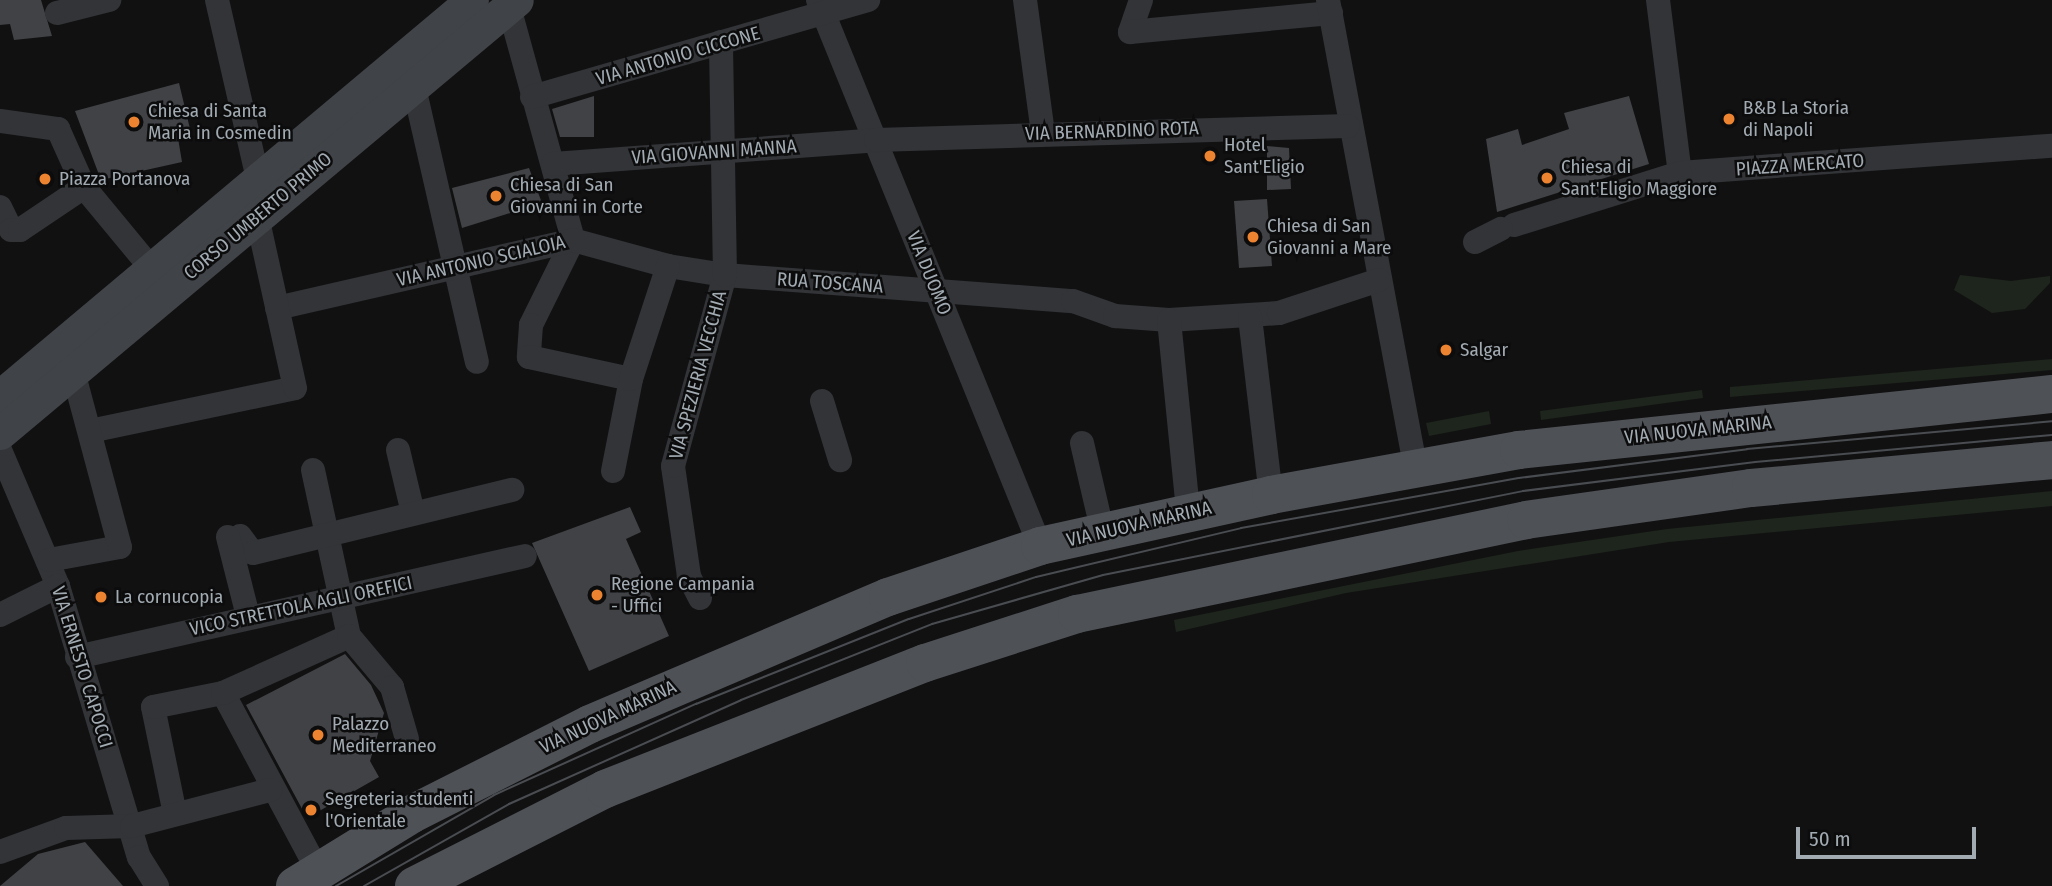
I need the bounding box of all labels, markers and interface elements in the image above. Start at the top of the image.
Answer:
street label: VIA ANTONIO CICCONE [594,22,762,90]
place label: B&B La Storia di Napoli [1743,97,1849,141]
place label: Chiesa di Santa Maria in Cosmedin [148,100,292,144]
marker: B&B La Storia di Napoli [1721,111,1737,127]
marker: Chiesa di Santa Maria in Cosmedin [126,114,142,130]
street label: VIA BERNARDINO ROTA [1025,117,1199,145]
place label: Hotel Sant'Eligio [1224,134,1305,178]
street label: VIA GIOVANNI MANNA [631,135,797,169]
street label: CORSO UMBERTO PRIMO [179,147,337,285]
marker: Hotel Sant'Eligio [1202,148,1218,164]
street label: PIAZZA MERCATO [1735,149,1865,181]
place label: Chiesa di Sant'Eligio Maggiore [1561,156,1717,200]
place label: Piazza Portanova [59,168,190,190]
marker: Chiesa di Sant'Eligio Maggiore [1539,170,1555,186]
marker: Piazza Portanova [37,171,53,187]
place label: Chiesa di San Giovanni in Corte [510,174,643,218]
marker: Chiesa di San Giovanni in Corte [488,188,504,204]
place label: Chiesa di San Giovanni a Mare [1267,215,1391,259]
street label: VIA DUOMO [902,228,956,318]
marker: Chiesa di San Giovanni a Mare [1245,229,1261,245]
street label: VIA ANTONIO SCIALOIA [395,231,567,291]
street label: RUA TOSCANA [776,268,884,298]
street label: VIA SPEZIERIA VECCHIA [665,288,731,462]
place label: Salgar [1460,339,1508,361]
marker: Salgar [1438,342,1454,358]
street label: VIA NUOVA MARINA [1623,411,1773,449]
street label: VIA NUOVA MARINA [1064,496,1214,552]
street label: VICO STRETTOLA AGLI OREFICI [188,571,414,641]
place label: Regione Campania - Uffici [611,573,755,617]
street label: VIA ERNESTO CAPOCCI [47,584,117,750]
place label: La cornucopia [115,586,223,608]
marker: Regione Campania - Uffici [589,587,605,603]
marker: La cornucopia [93,589,109,605]
street label: VIA NUOVA MARINA [536,675,680,759]
place label: Palazzo Mediterraneo [332,713,437,757]
marker: Palazzo Mediterraneo [310,727,326,743]
place label: Segreteria studenti l'Orientale [325,788,474,832]
marker: Segreteria studenti l'Orientale [303,802,319,818]
scale bar [1800,812,1980,856]
text: 50 m [1809,826,1851,852]

